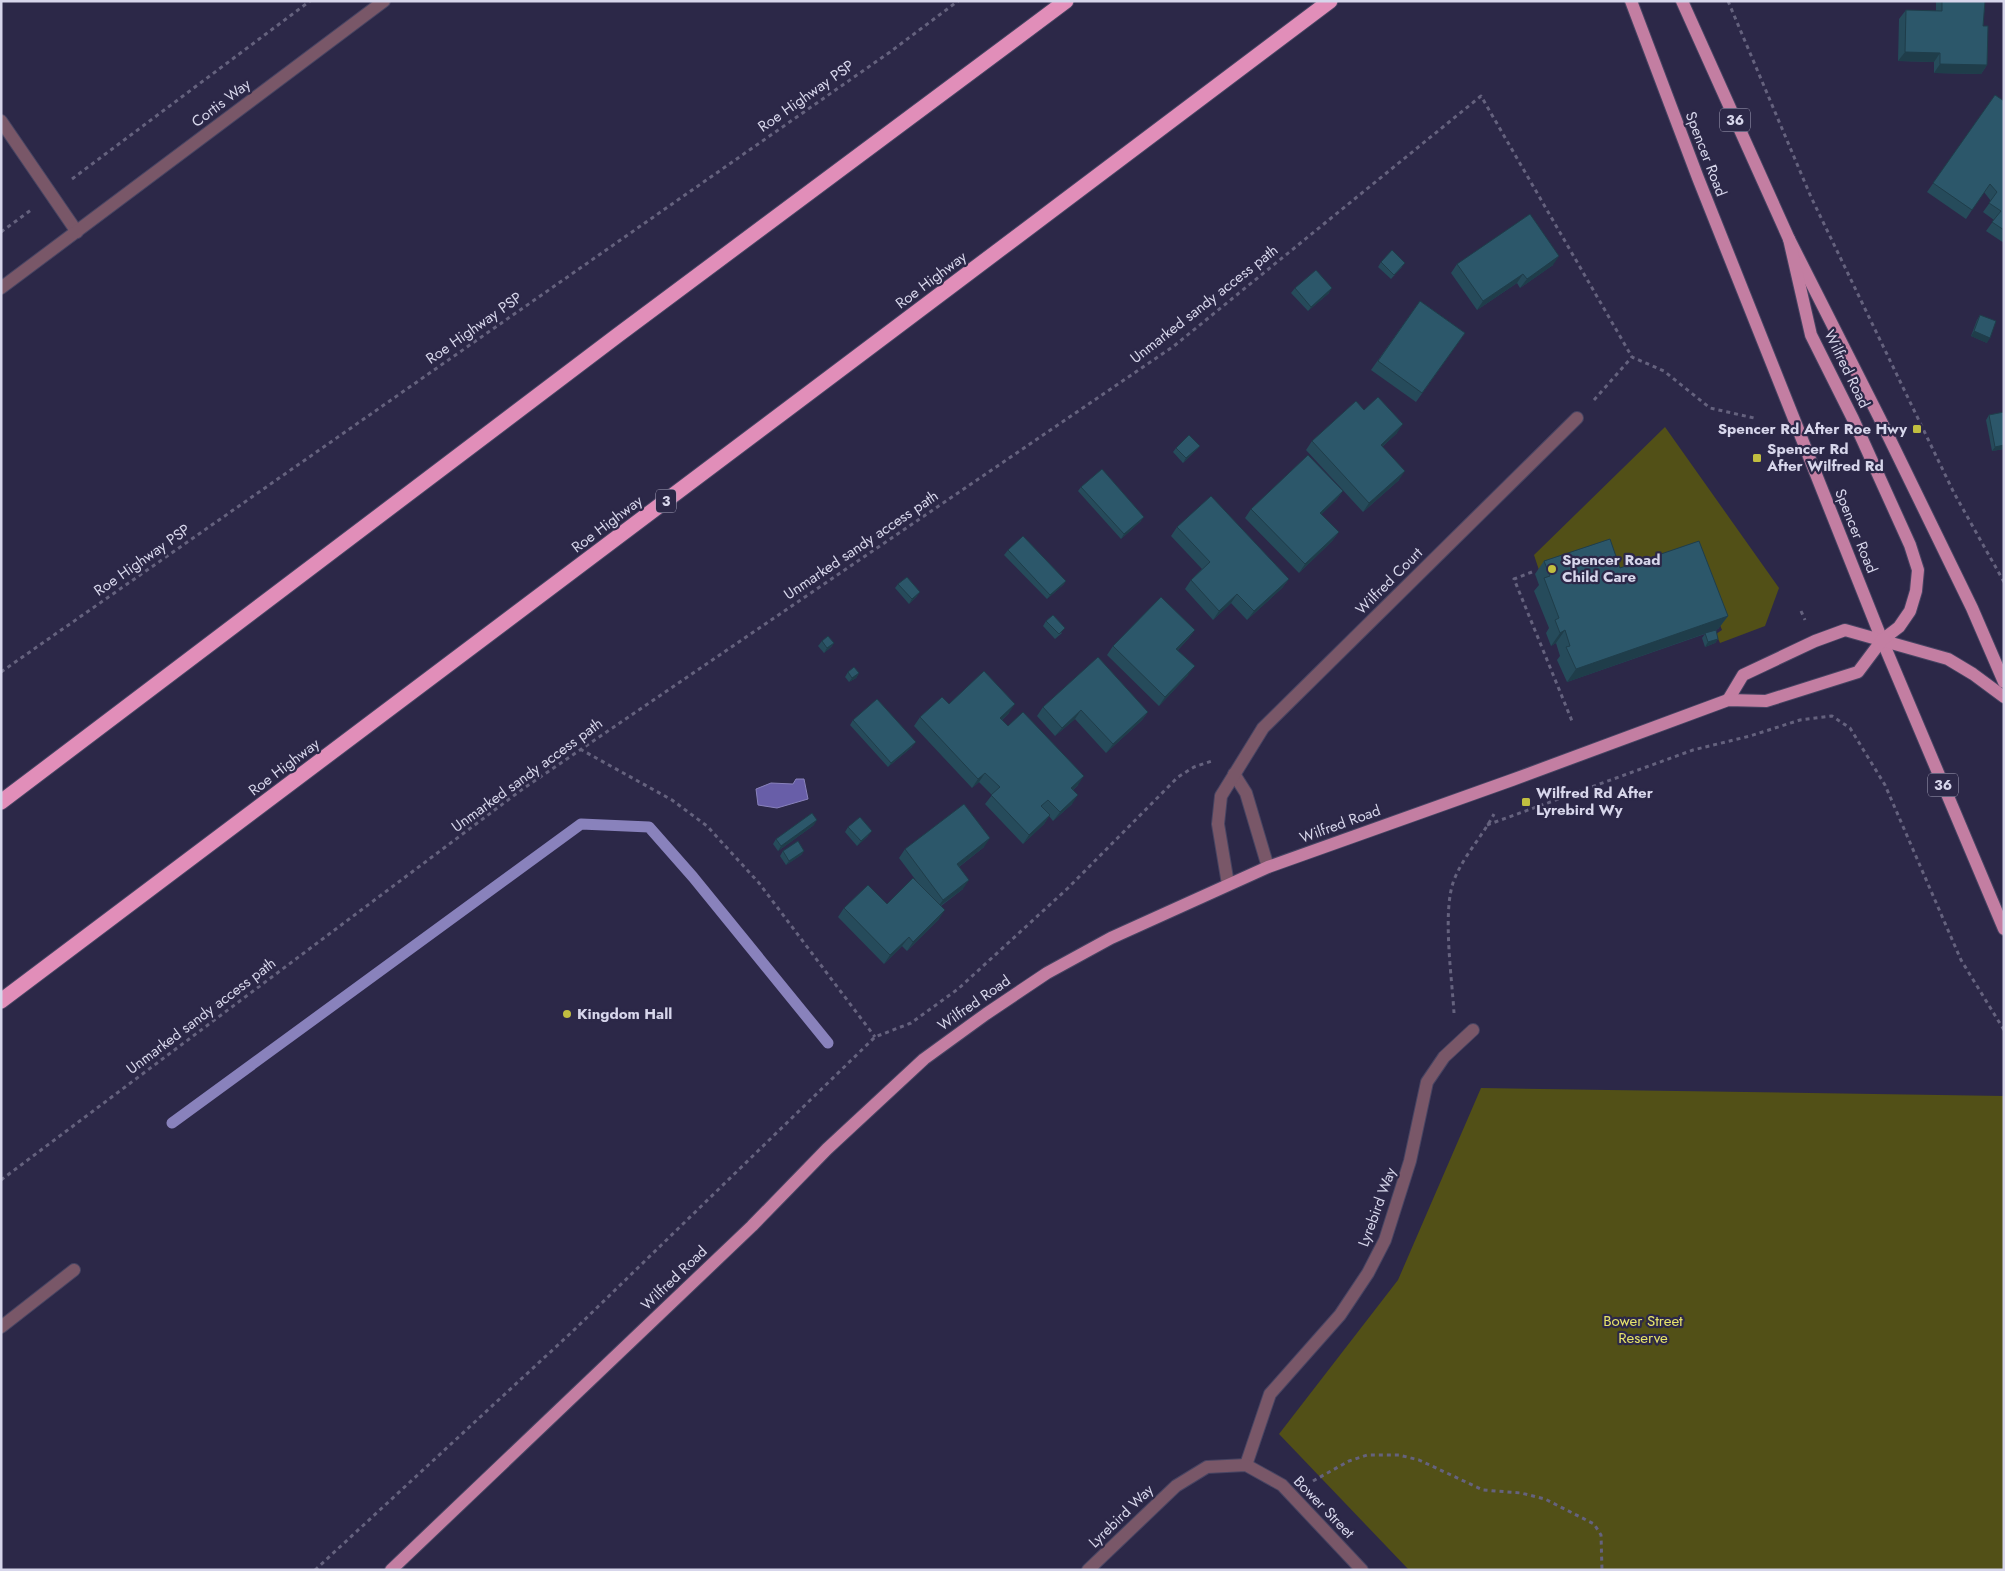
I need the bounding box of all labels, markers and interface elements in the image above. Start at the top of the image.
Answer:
street label: Roe Highway PSP [753,55,859,137]
street label: Cortis Way [187,73,255,132]
street label: Spencer Road [1680,108,1732,200]
road number: 36 [1720,108,1750,132]
street label: Unmarked sandy access path [1125,239,1283,369]
street label: Roe Highway [891,246,971,314]
street label: Roe Highway PSP [421,287,527,369]
street label: Wilfred Road [1819,326,1875,412]
place label: Spencer Rd After Roe Hwy [1718,418,1907,440]
marker: Spencer Rd After Roe Hwy [1911,423,1923,435]
place label: Spencer Rd After Wilfred Rd [1766,438,1884,477]
marker: Spencer Rd After Wilfred Rd [1751,452,1763,464]
street label: Unmarked sandy access path [779,485,943,605]
street label: Spencer Road [1829,485,1883,577]
street label: Roe Highway [567,490,647,558]
road number: 3 [656,490,676,512]
street label: Roe Highway PSP [89,519,195,601]
street label: Wilfred Court [1350,542,1428,620]
place label: Spencer Road Child Care [1562,549,1660,588]
marker: Spencer Road Child Care [1546,563,1558,575]
street label: Unmarked sandy access path [447,713,607,837]
street label: Roe Highway [244,733,324,801]
road number: 36 [1928,774,1958,796]
place label: Wilfred Rd After Lyrebird Wy [1536,782,1654,821]
marker: Wilfred Rd After Lyrebird Wy [1520,796,1532,808]
street label: Wilfred Road [1297,799,1383,849]
street label: Unmarked sandy access path [122,952,280,1080]
street label: Wilfred Road [933,970,1015,1036]
place label: Kingdom Hall [577,1003,672,1025]
marker: Kingdom Hall [561,1008,573,1020]
street label: Lyrebird Way [1352,1164,1402,1250]
street label: Wilfred Road [636,1241,712,1315]
park label: Bower Street Reserve [1603,1310,1683,1349]
street label: Bower Street [1288,1471,1360,1544]
street label: Lyrebird Way [1084,1479,1159,1553]

